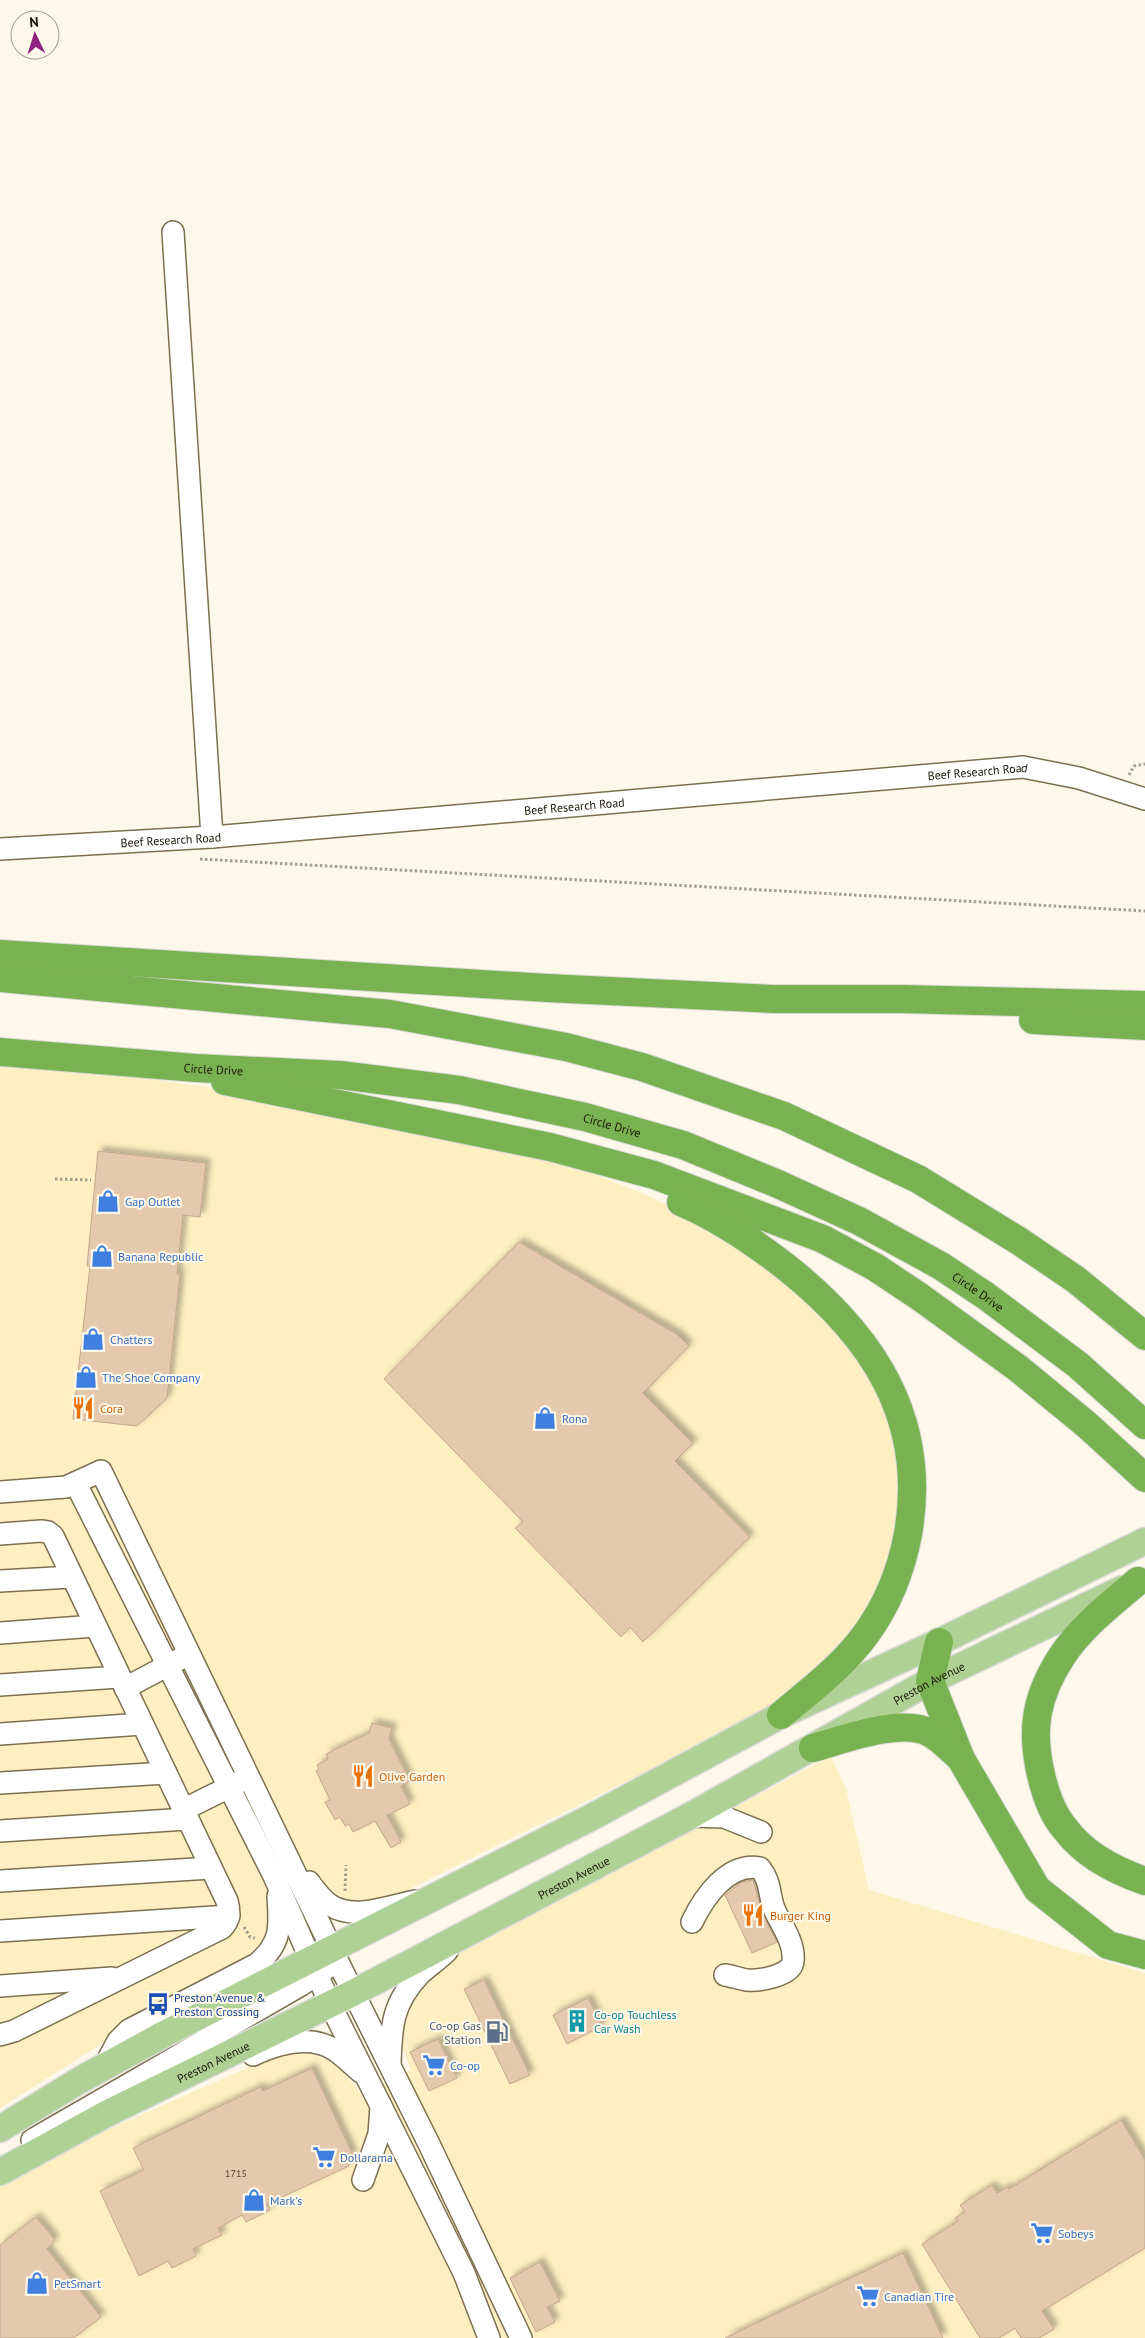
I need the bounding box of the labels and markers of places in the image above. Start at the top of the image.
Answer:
shop icon: Gap Outlet [95,1188,121,1214]
place label: Gap Outlet [125,1194,180,1209]
shop icon: Banana Republic [89,1243,115,1269]
place label: Banana Republic [118,1249,204,1264]
shop icon: Chatters [80,1326,106,1352]
place label: Chatters [110,1332,153,1347]
shop icon: The Shoe Company [73,1364,99,1390]
place label: The Shoe Company [102,1370,201,1385]
restaurant icon: Cora [70,1395,96,1421]
place label: Cora [100,1401,123,1416]
shop icon: Rona [532,1405,558,1431]
place label: Rona [562,1411,588,1426]
restaurant icon: Olive Garden [350,1763,376,1789]
place label: Olive Garden [379,1769,445,1784]
restaurant icon: Burger King [740,1902,766,1928]
place label: Burger King [770,1908,831,1923]
place label: Preston Avenue & Preston Crossing [174,1990,266,2019]
bus stop icon: Preston Avenue & Preston Crossing [145,1991,171,2017]
place label: Co-op Touchless Car Wash [594,2007,677,2036]
building icon: Co-op Touchless Car Wash [564,2008,590,2034]
place label: Co-op Gas Station [429,2018,481,2047]
fuel station icon: Co-op Gas Station [484,2019,510,2045]
supermarket icon: Co-op [421,2052,447,2078]
place label: Co-op [450,2058,480,2073]
supermarket icon: Dollarama [311,2144,337,2170]
place label: Dollarama [340,2150,393,2165]
shop icon: Mark's [241,2187,267,2213]
place label: Mark's [270,2193,302,2208]
supermarket icon: Sobeys [1029,2220,1055,2246]
place label: Sobeys [1058,2226,1094,2241]
shop icon: PetSmart [24,2270,50,2296]
place label: PetSmart [54,2276,101,2291]
supermarket icon: Canadian Tire [855,2283,881,2309]
place label: Canadian Tire [884,2289,954,2304]

